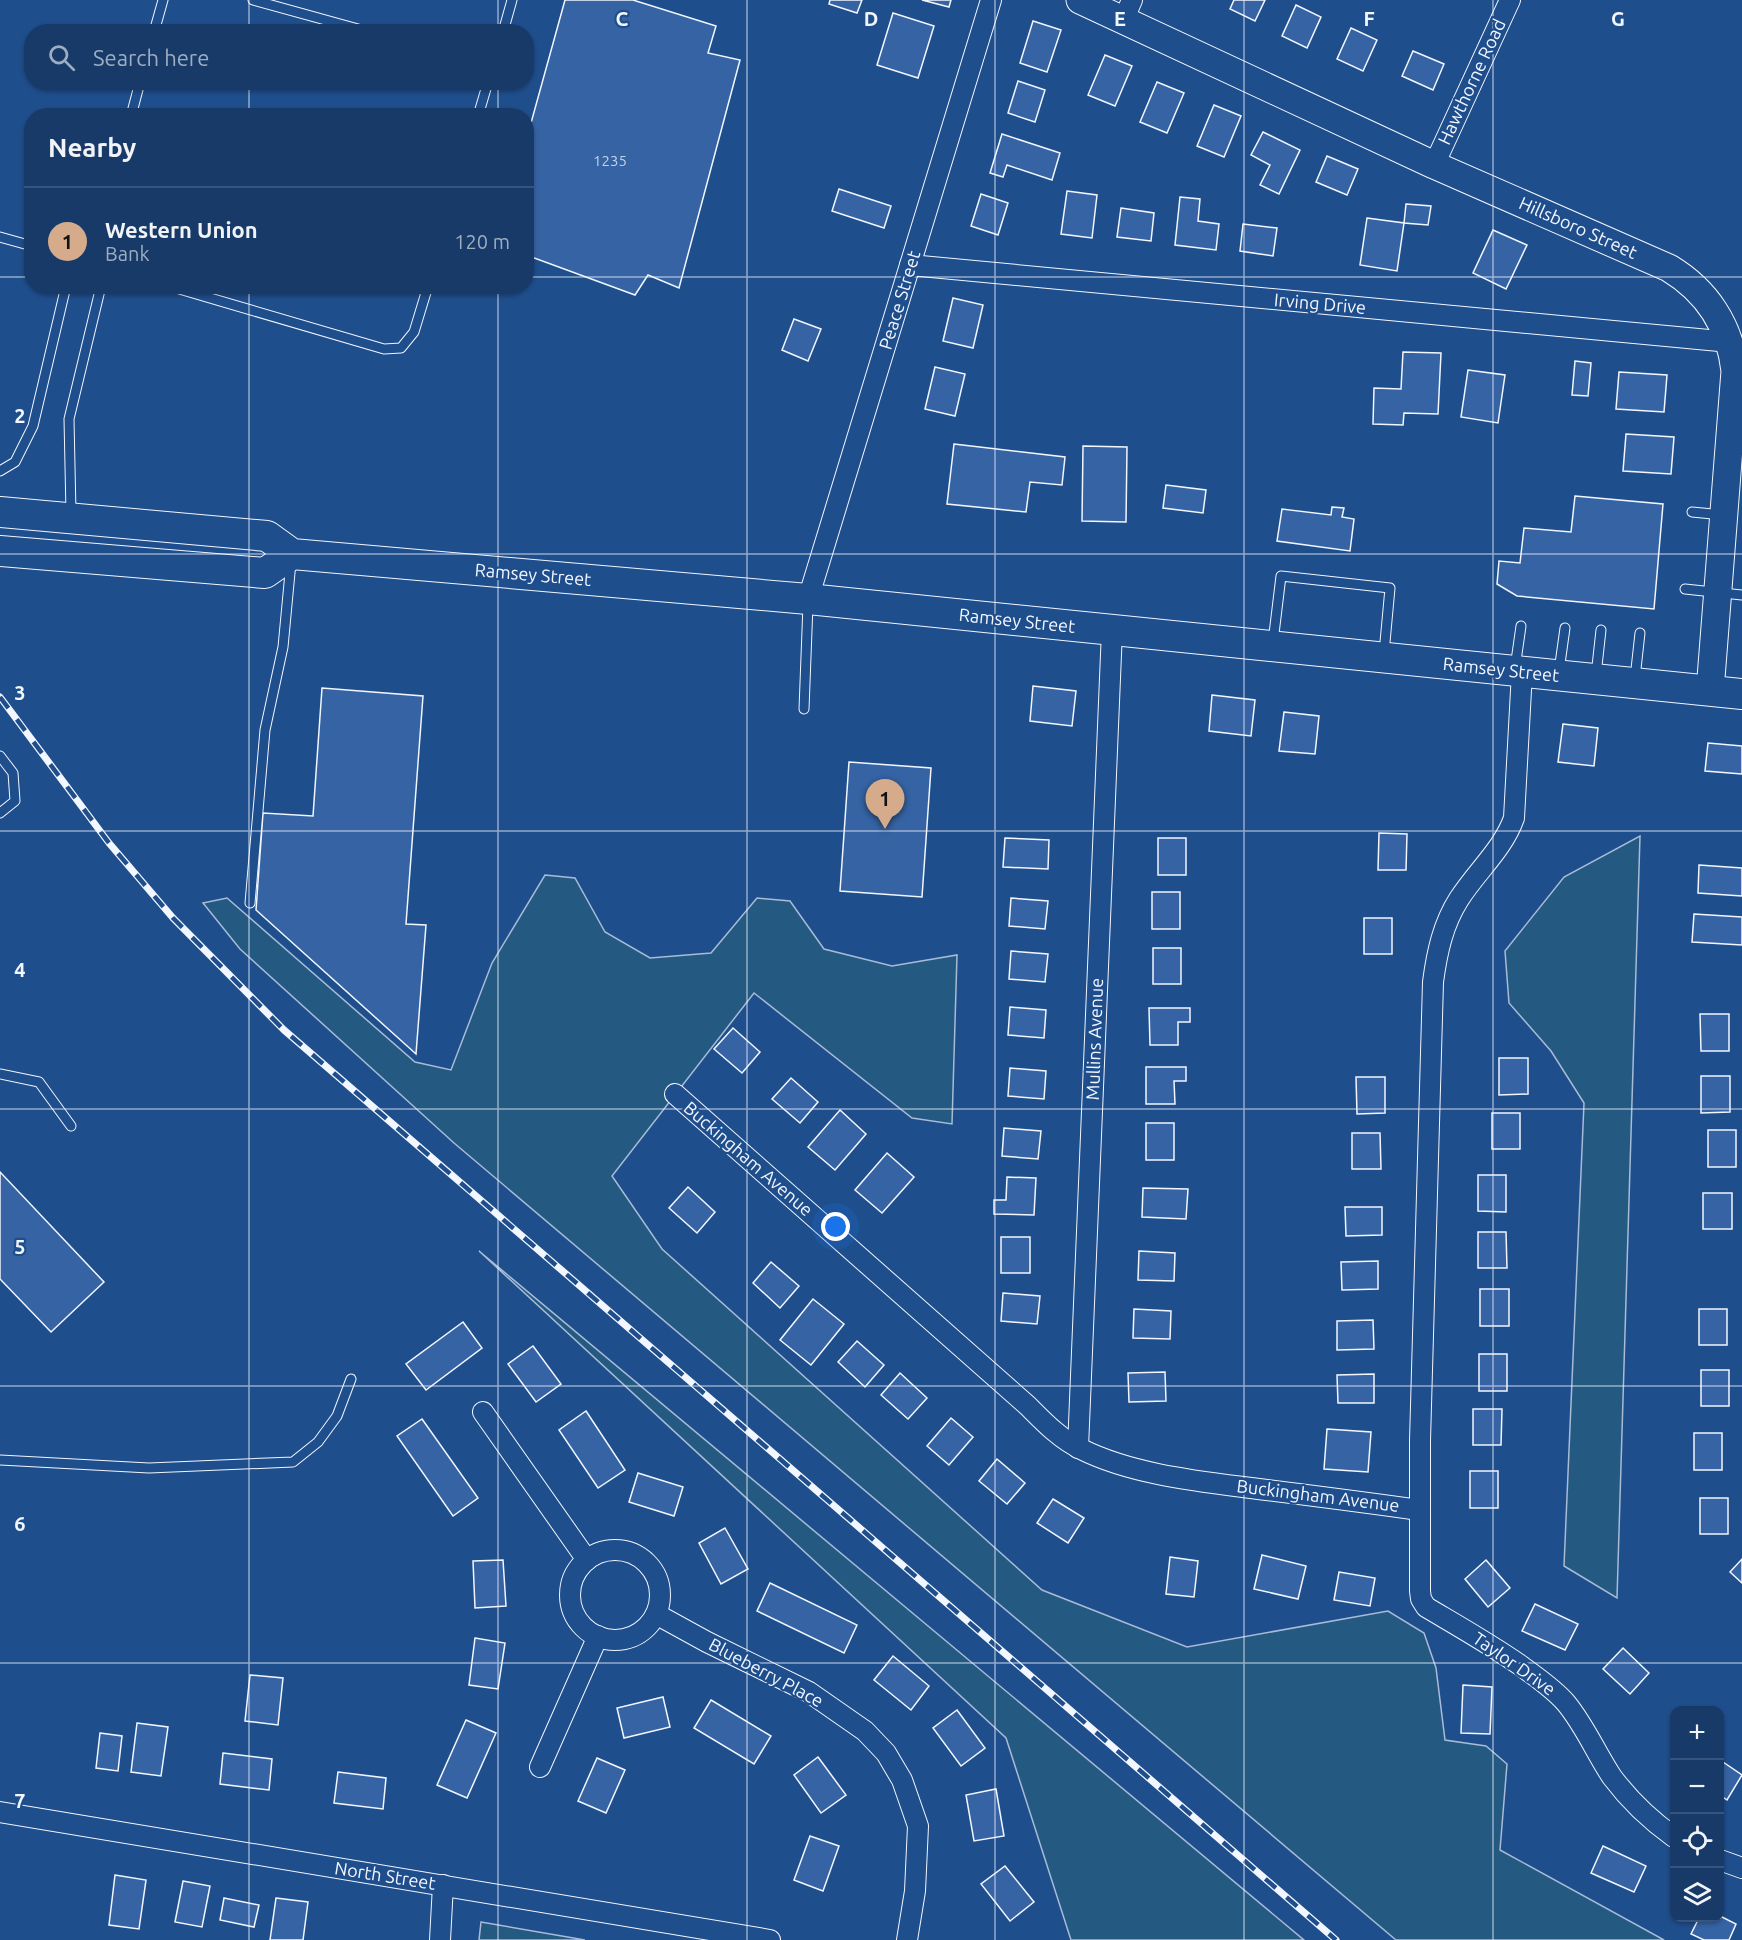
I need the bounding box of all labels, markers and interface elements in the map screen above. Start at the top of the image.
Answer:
text: C [616,7,629,30]
text: D [864,7,878,30]
text: E [1114,7,1126,30]
text: F [1363,7,1375,30]
text: G [1611,7,1625,30]
street label: Hawthorne Road [1433,16,1509,148]
search box [24,24,534,90]
icon: search [45,41,78,74]
text: Search here [93,45,209,70]
text: Nearby [48,133,136,162]
house number: 1235 [593,152,627,169]
street label: Hillsboro Street [1516,192,1640,262]
text: Western Union [105,217,258,242]
text: 1 [62,230,73,253]
text: 120 m [454,230,510,253]
text: Bank [105,242,150,265]
street label: Peace Street [875,248,924,352]
street label: Irving Drive [1273,289,1367,317]
text: 2 [14,404,26,427]
street label: Ramsey Street [474,559,592,589]
street label: Ramsey Street [958,604,1076,636]
street label: Ramsey Street [1442,653,1560,685]
text: 3 [14,681,26,704]
pin: 1 [866,780,904,829]
text: 4 [14,958,26,981]
street label: Mullins Avenue [1082,977,1106,1101]
street label: Buckingham Avenue [680,1097,817,1220]
your location [821,1212,850,1241]
text: 5 [14,1235,26,1258]
street label: Buckingham Avenue [1236,1475,1401,1515]
text: 6 [14,1512,26,1535]
street label: Taylor Drive [1470,1627,1560,1699]
street label: Blueberry Place [706,1634,827,1711]
map controls [1670,1706,1724,1922]
button: + [1670,1706,1724,1760]
button: − [1670,1760,1724,1814]
text: 7 [14,1789,26,1812]
button: locate [1670,1814,1724,1868]
street label: North Street [333,1857,437,1893]
button: layers [1670,1868,1724,1922]

